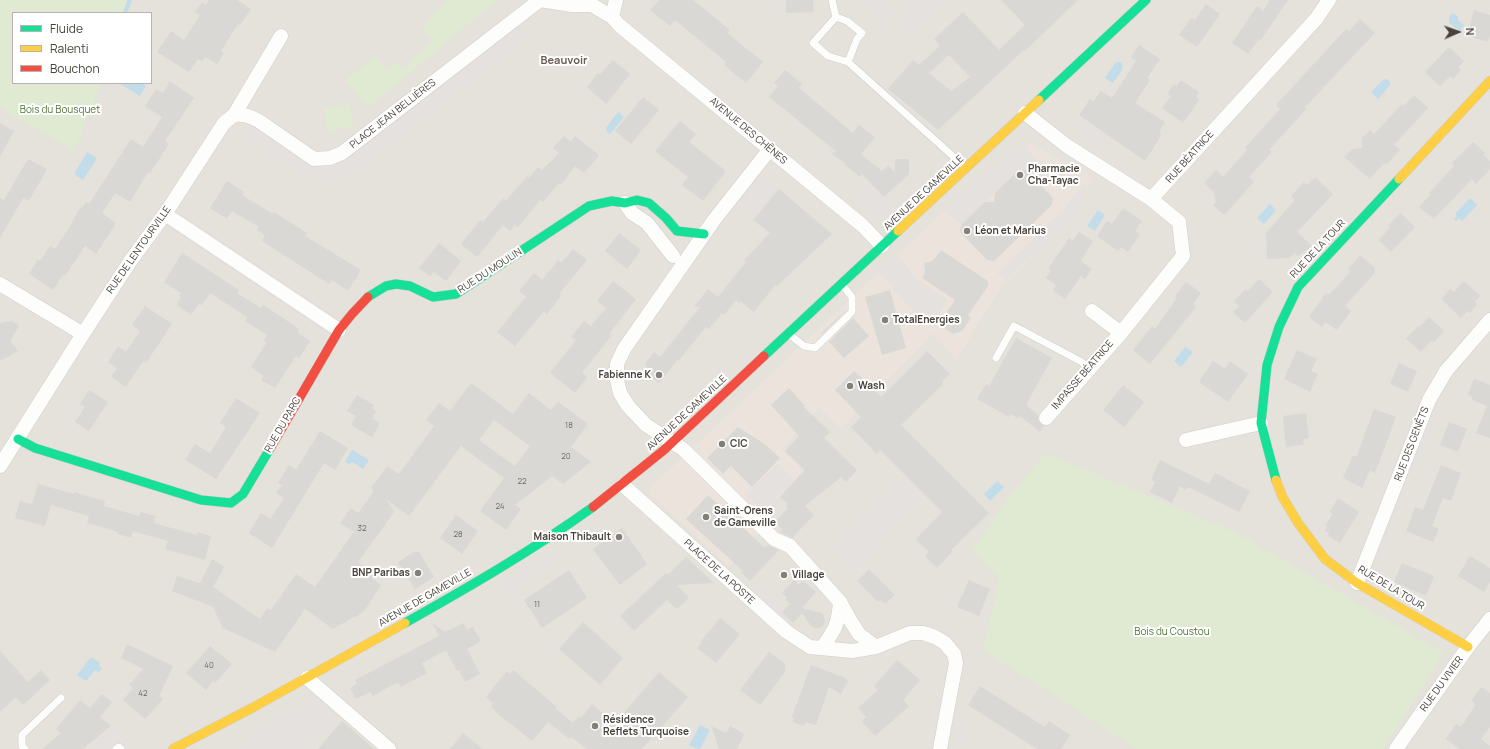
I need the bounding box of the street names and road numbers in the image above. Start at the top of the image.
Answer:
street label: PLACE JEAN BELLIÈRES [348,77,438,151]
street label: AVENUE DES CHÊNES [707,95,789,167]
street label: RUE BÉATRICE [1163,128,1217,186]
street label: AVENUE DE GAMEVILLE [882,153,966,233]
street label: RUE DE LENTOURVILLE [104,204,174,296]
street label: RUE DE LA TOUR [1288,217,1348,281]
street label: RUE DU MOULIN [456,246,524,296]
street label: IMPASSE BÉATRICE [1050,338,1116,412]
street label: AVENUE DE GAMEVILLE [645,373,729,453]
street label: RUE DU PARC [262,395,304,455]
street label: RUE DES GENÊTS [1392,405,1432,483]
street label: PLACE DE LA POSTE [681,537,757,607]
street label: RUE DE LA TOUR [1356,563,1426,613]
street label: AVENUE DE GAMEVILLE [377,567,473,629]
street label: RUE DU VIVIER [1418,654,1466,714]

